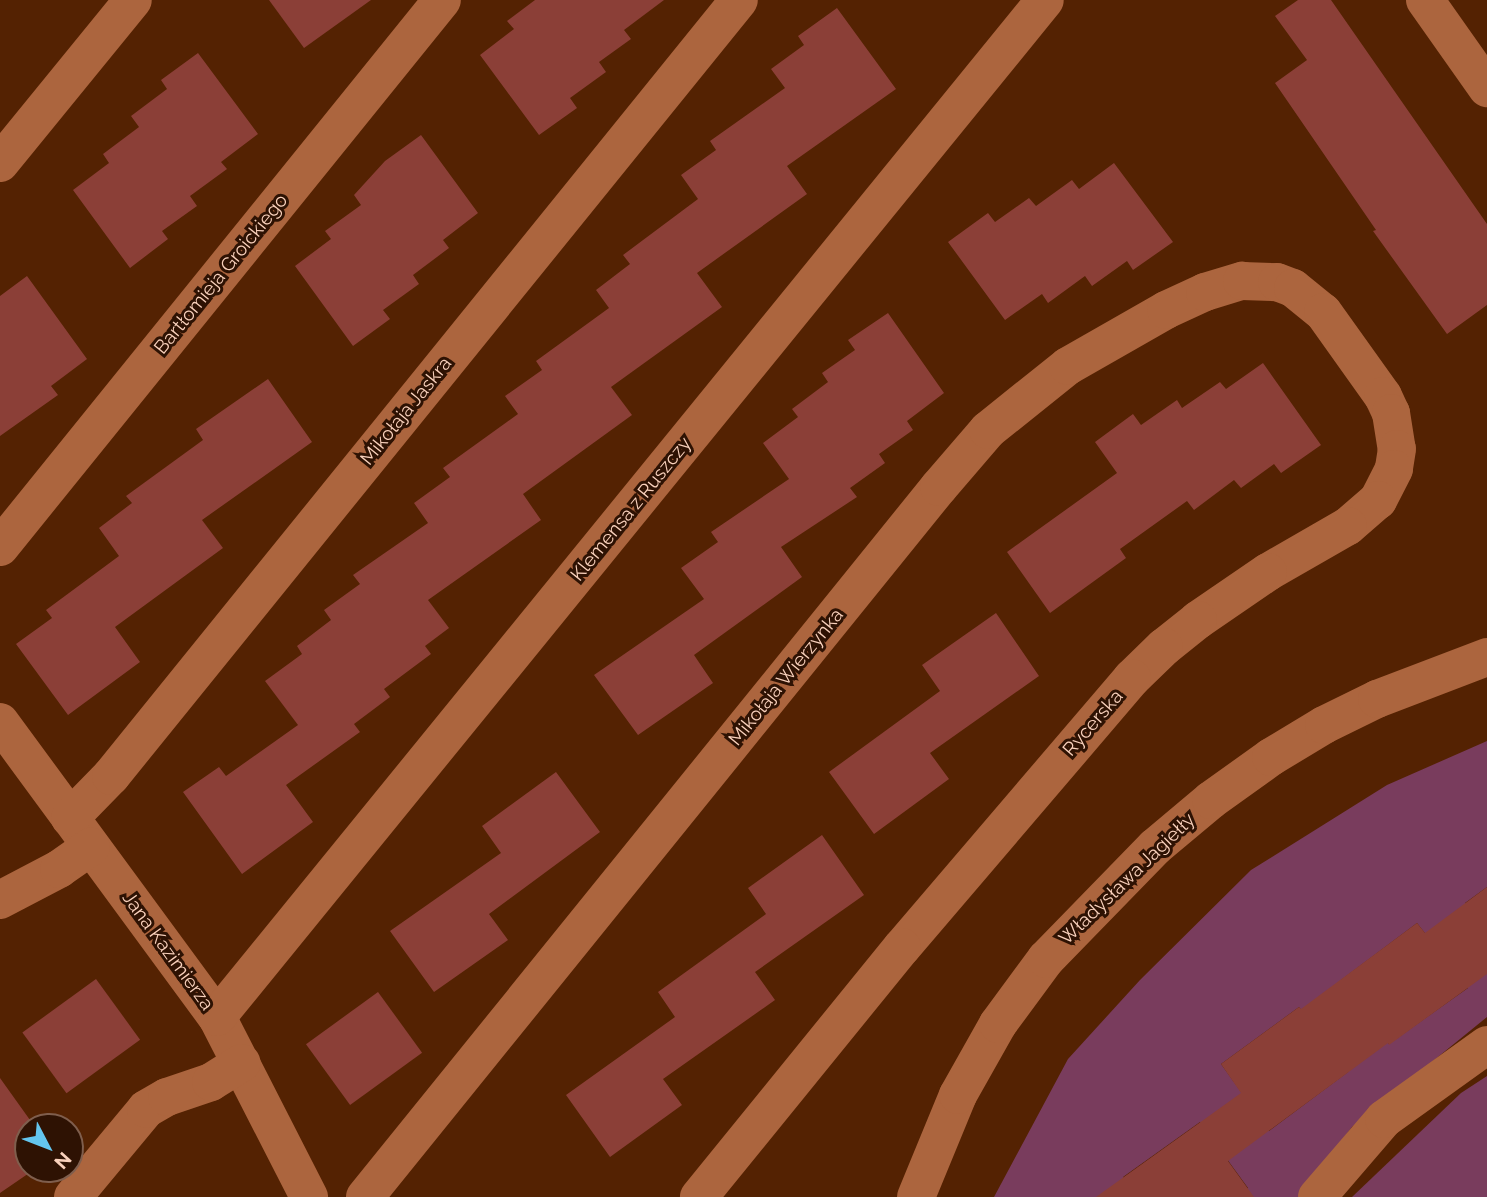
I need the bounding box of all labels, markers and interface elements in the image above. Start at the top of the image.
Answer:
street label: Bartłomieja Groickiego [149,189,293,359]
street label: Mikołaja Jaskra [355,352,457,470]
street label: Klemensa z Ruszczy [566,432,696,586]
street label: Mikołaja Wierzynka [724,604,848,750]
street label: Rycerska [1058,685,1128,761]
street label: Władysława Jagiełły [1054,808,1200,950]
street label: Jana Kazimierza [117,887,219,1015]
north arrow [14,1113,84,1183]
text: N [50,1148,76,1173]

